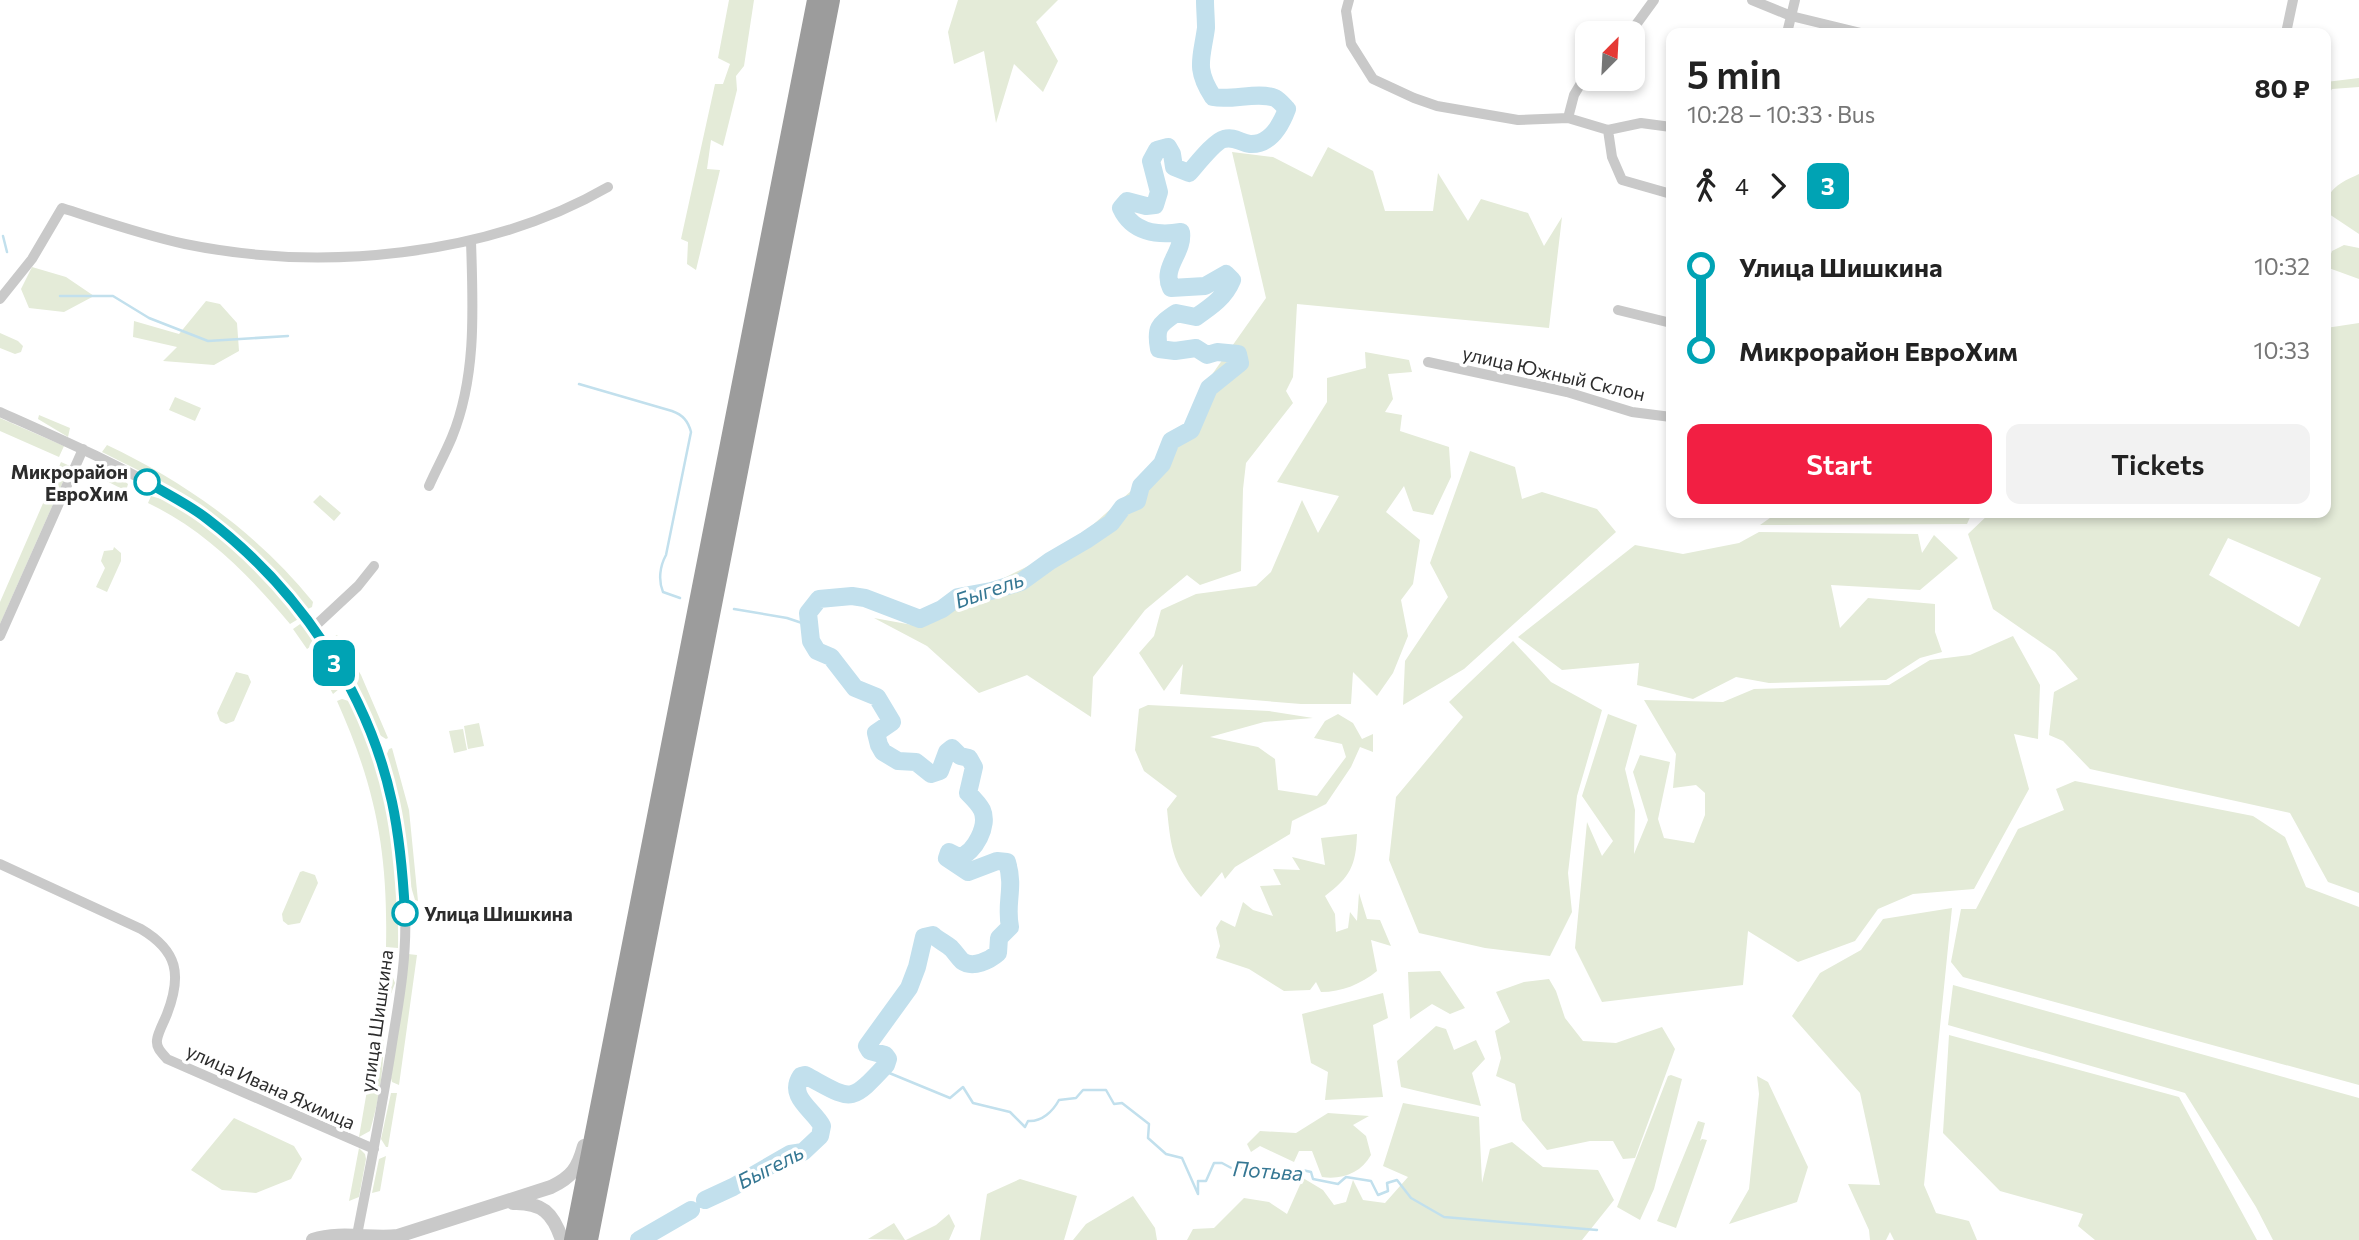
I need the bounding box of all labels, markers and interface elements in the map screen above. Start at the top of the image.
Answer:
north arrow [1575,21,1645,91]
map controls [1575,21,1645,91]
text: 5 min [1687,50,1782,97]
text: 80 ₽ [2255,72,2310,103]
text: 10:28 – 10:33 · Bus [1687,100,1875,128]
icon: walk [1687,167,1725,205]
icon: forward [1759,167,1797,205]
text: 3 [1821,171,1835,200]
text: 4 [1735,172,1749,200]
text: Улица Шишкина [1739,251,1943,282]
text: 10:32 [2254,252,2310,280]
text: Микрорайон ЕвроХим [1739,335,2018,366]
text: 10:33 [2254,336,2310,364]
street label: улица Южный Склон [1460,341,1648,405]
button: Start [1687,424,1992,504]
button: Tickets [2006,424,2310,504]
place label: Микрорайон ЕвроХим [11,460,128,505]
marker: Микрорайон ЕвроХим [134,469,160,495]
water label: Быгель [951,566,1027,612]
line badge: 3 [311,640,357,686]
text: 3 [327,648,341,677]
marker: Улица Шишкина [392,900,418,926]
place label: Улица Шишкина [424,902,573,925]
street label: улица Шишкина [355,948,397,1094]
street label: улица Ивана Яхимца [183,1038,359,1134]
water label: Быгель [732,1139,808,1193]
water label: Потьва [1232,1155,1304,1185]

